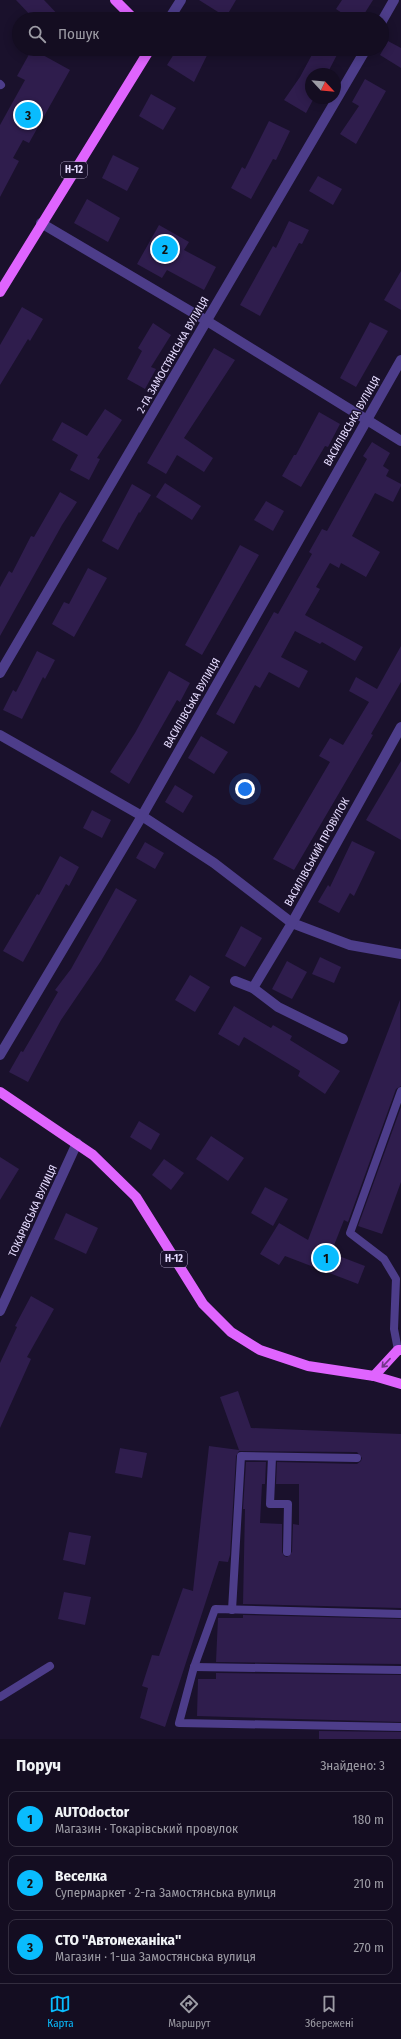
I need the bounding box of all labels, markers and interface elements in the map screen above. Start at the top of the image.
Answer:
search box [12,12,389,56]
icon: search [26,23,48,45]
text: Пошук [58,25,99,43]
north arrow [305,68,341,104]
pin: 3 [15,100,41,130]
road number: Н-12 [61,162,87,178]
pin: 2 [152,234,178,264]
street label: 2-ГА ЗАМОСТЯНСЬКА ВУЛИЦЯ [134,295,212,415]
street label: ВАСИЛІВСЬКА ВУЛИЦЯ [321,374,383,468]
street label: ВАСИЛІВСЬКА ВУЛИЦЯ [161,656,223,750]
your location [235,779,255,799]
street label: ВАСИЛІВСЬКИЙ ПРОВУЛОК [282,795,352,908]
street label: ТОКАРІВСЬКА ВУЛИЦЯ [6,1163,60,1259]
pin: 1 [313,1243,339,1273]
road number: Н-12 [161,1251,187,1267]
one-way arrow [382,1358,391,1368]
text: Поруч [16,1755,61,1776]
text: Знайдено: 3 [320,1758,385,1773]
text: AUTOdoctor [55,1803,129,1821]
text: 1 [27,1812,33,1827]
text: 180 m [353,1812,384,1827]
text: Магазин · Токарівський провулок [55,1821,238,1836]
text: Веселка [55,1867,107,1885]
text: 2 [27,1876,33,1891]
text: 210 m [354,1876,384,1891]
text: Супермаркет · 2-га Замостянська вулиця [55,1885,276,1900]
text: СТО "Автомеханіка" [55,1931,181,1949]
text: 3 [27,1940,33,1955]
text: 270 m [353,1940,384,1955]
text: Магазин · 1-ша Замостянська вулиця [55,1949,256,1964]
tab: Карта [47,1993,74,2030]
tab: Маршрут [168,1993,210,2030]
tab: Збережені [305,1993,354,2030]

